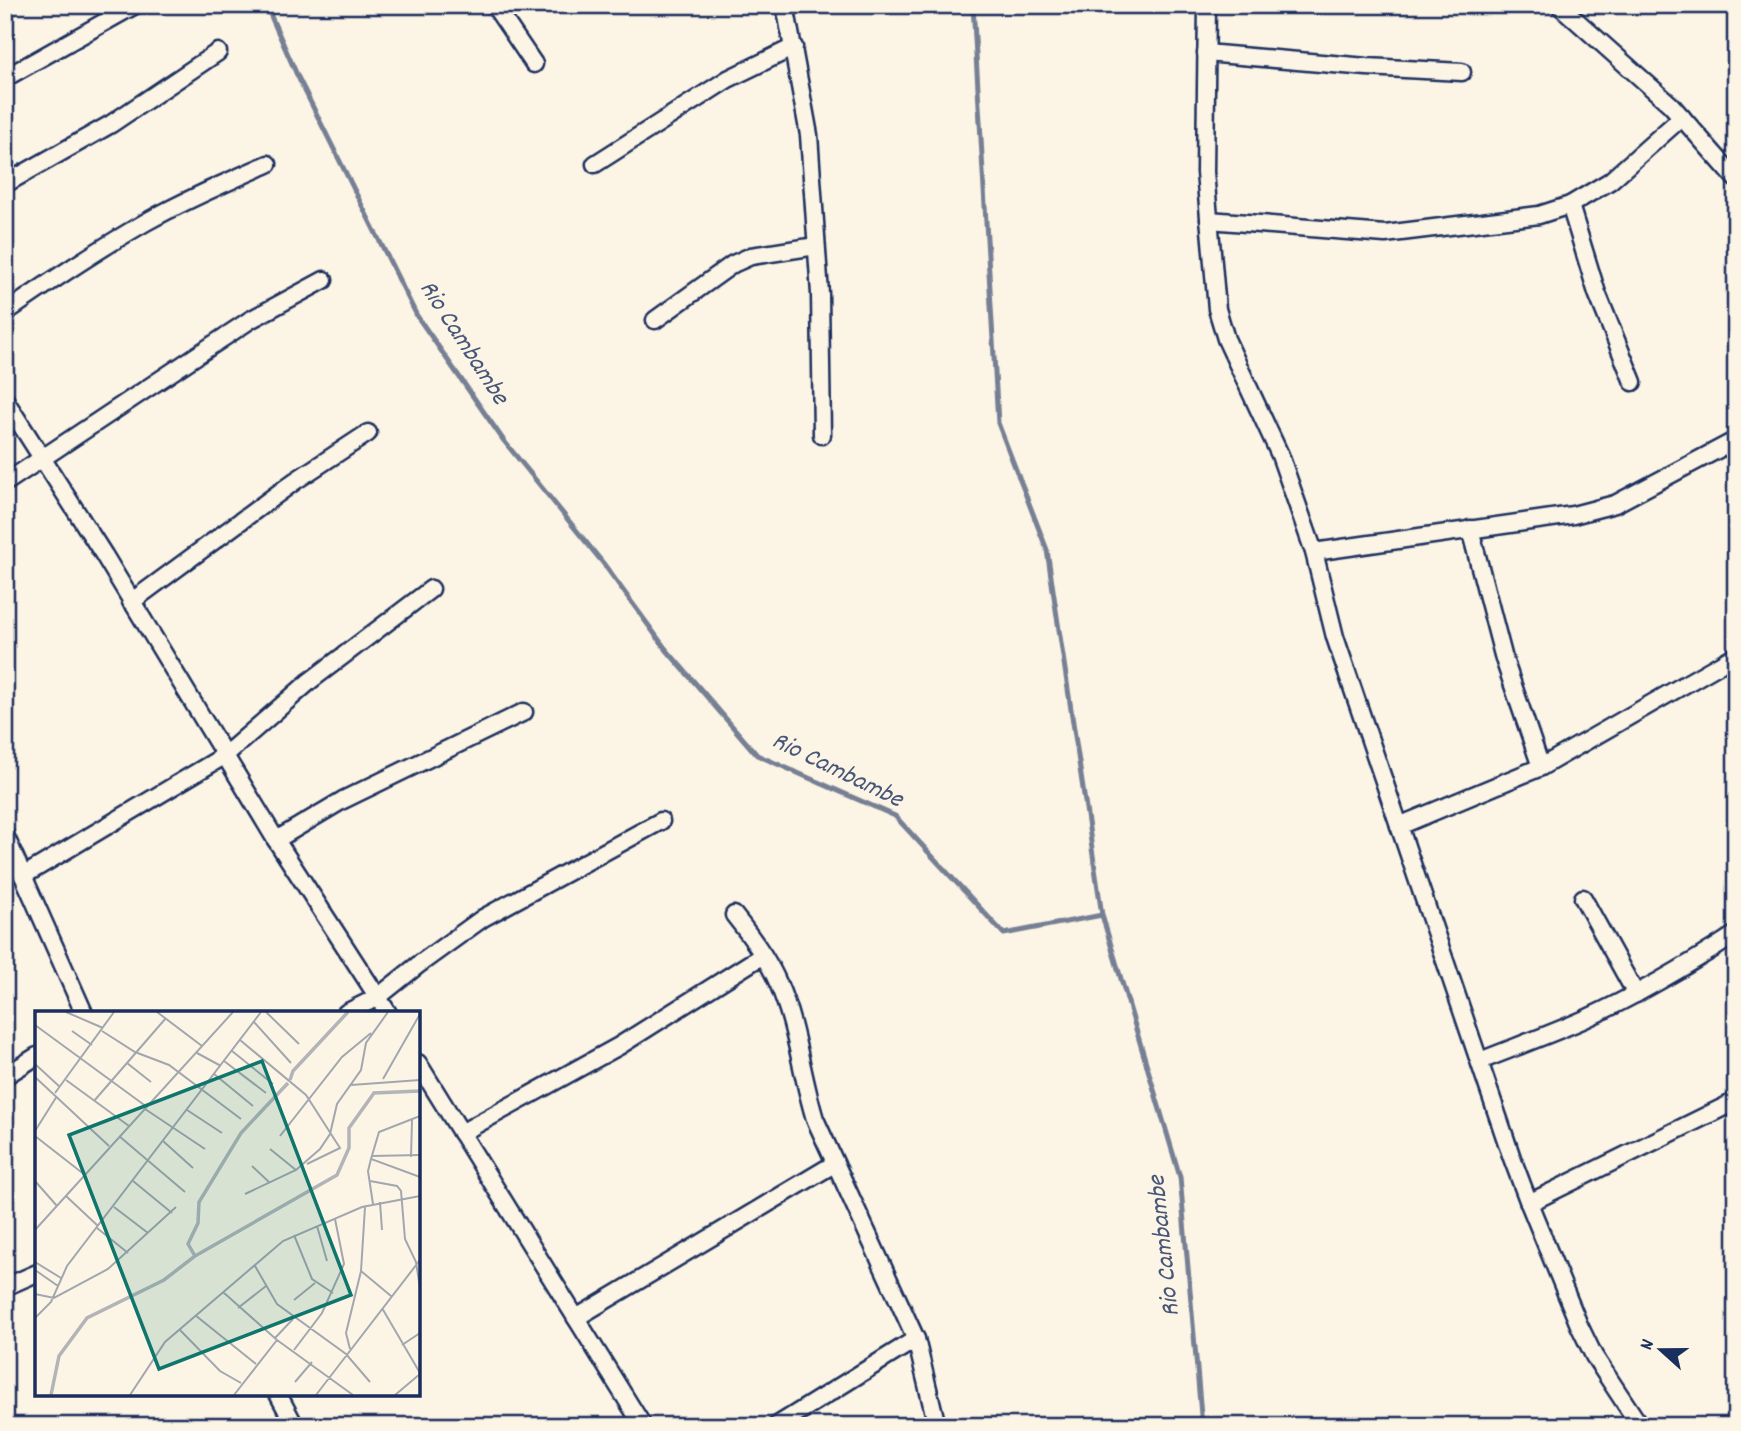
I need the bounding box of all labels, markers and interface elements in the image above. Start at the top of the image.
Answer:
water label: Rio Cambambe [409,273,518,414]
water label: Rio Cambambe [765,723,910,819]
inset map [35,1011,420,1396]
water label: Rio Cambambe [1139,1172,1191,1318]
north arrow [1626,1316,1696,1386]
text: N [1634,1336,1663,1354]

